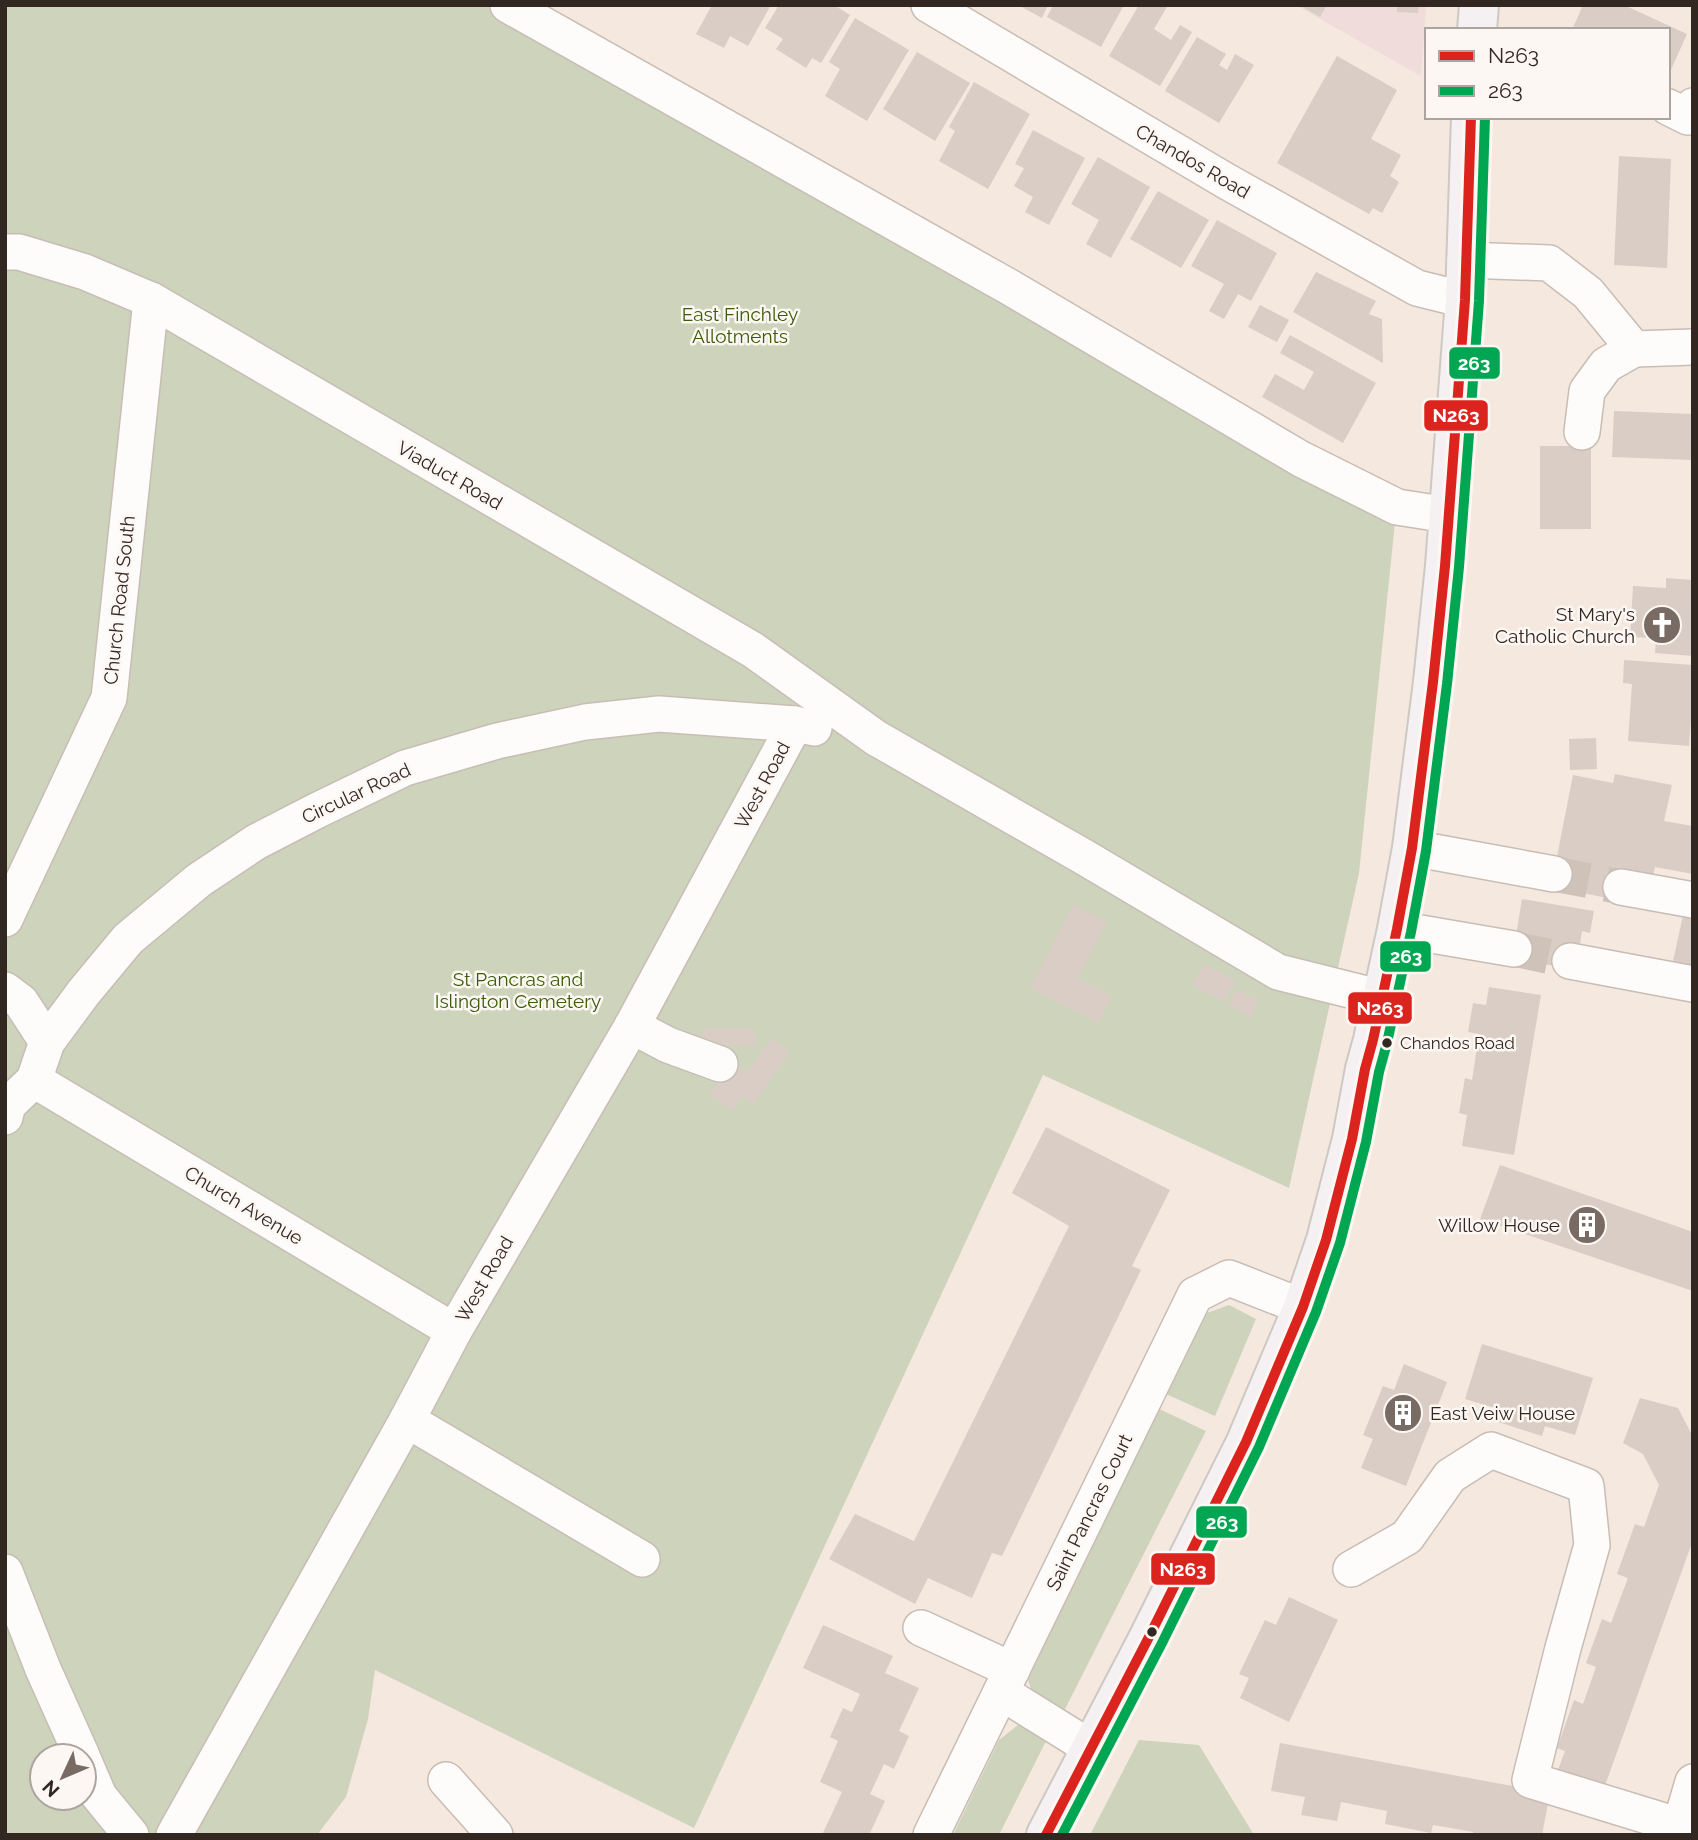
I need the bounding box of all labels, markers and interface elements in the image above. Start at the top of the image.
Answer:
legend [1425,28,1670,119]
text: N263 [1488,43,1539,68]
text: 263 [1488,78,1523,103]
street label: Chandos Road [1132,119,1254,203]
park label: East Finchley Allotments [682,303,798,347]
line badge: 263 [1448,346,1501,380]
text: 263 [1458,352,1490,374]
line badge: N263 [1423,399,1489,432]
text: N263 [1432,404,1480,426]
street label: Viaduct Road [394,436,506,514]
street label: Church Road South [99,514,139,686]
place label: St Mary's Catholic Church [1495,603,1635,647]
church icon: St Mary's Catholic Church [1641,604,1683,646]
street label: West Road [730,738,794,832]
street label: Circular Road [298,758,414,828]
line badge: 263 [1379,940,1432,973]
text: 263 [1390,945,1422,967]
park label: St Pancras and Islington Cemetery [435,968,601,1012]
line badge: N263 [1347,991,1413,1025]
text: N263 [1356,997,1404,1019]
place label: Chandos Road [1400,1033,1515,1053]
marker: Chandos Road [1380,1036,1394,1050]
street label: Church Avenue [181,1161,307,1249]
building icon: Willow House [1566,1204,1608,1246]
place label: Willow House [1438,1214,1560,1236]
street label: West Road [451,1232,517,1326]
building icon: East Veiw House [1382,1392,1424,1434]
place label: East Veiw House [1430,1402,1575,1424]
street label: Saint Pancras Court [1042,1430,1137,1594]
line badge: 263 [1195,1505,1248,1539]
text: 263 [1206,1511,1238,1533]
line badge: N263 [1150,1552,1216,1586]
text: N263 [1159,1558,1207,1580]
unlabelled marker [1145,1625,1159,1639]
north arrow [28,1742,98,1812]
text: N [38,1776,64,1802]

